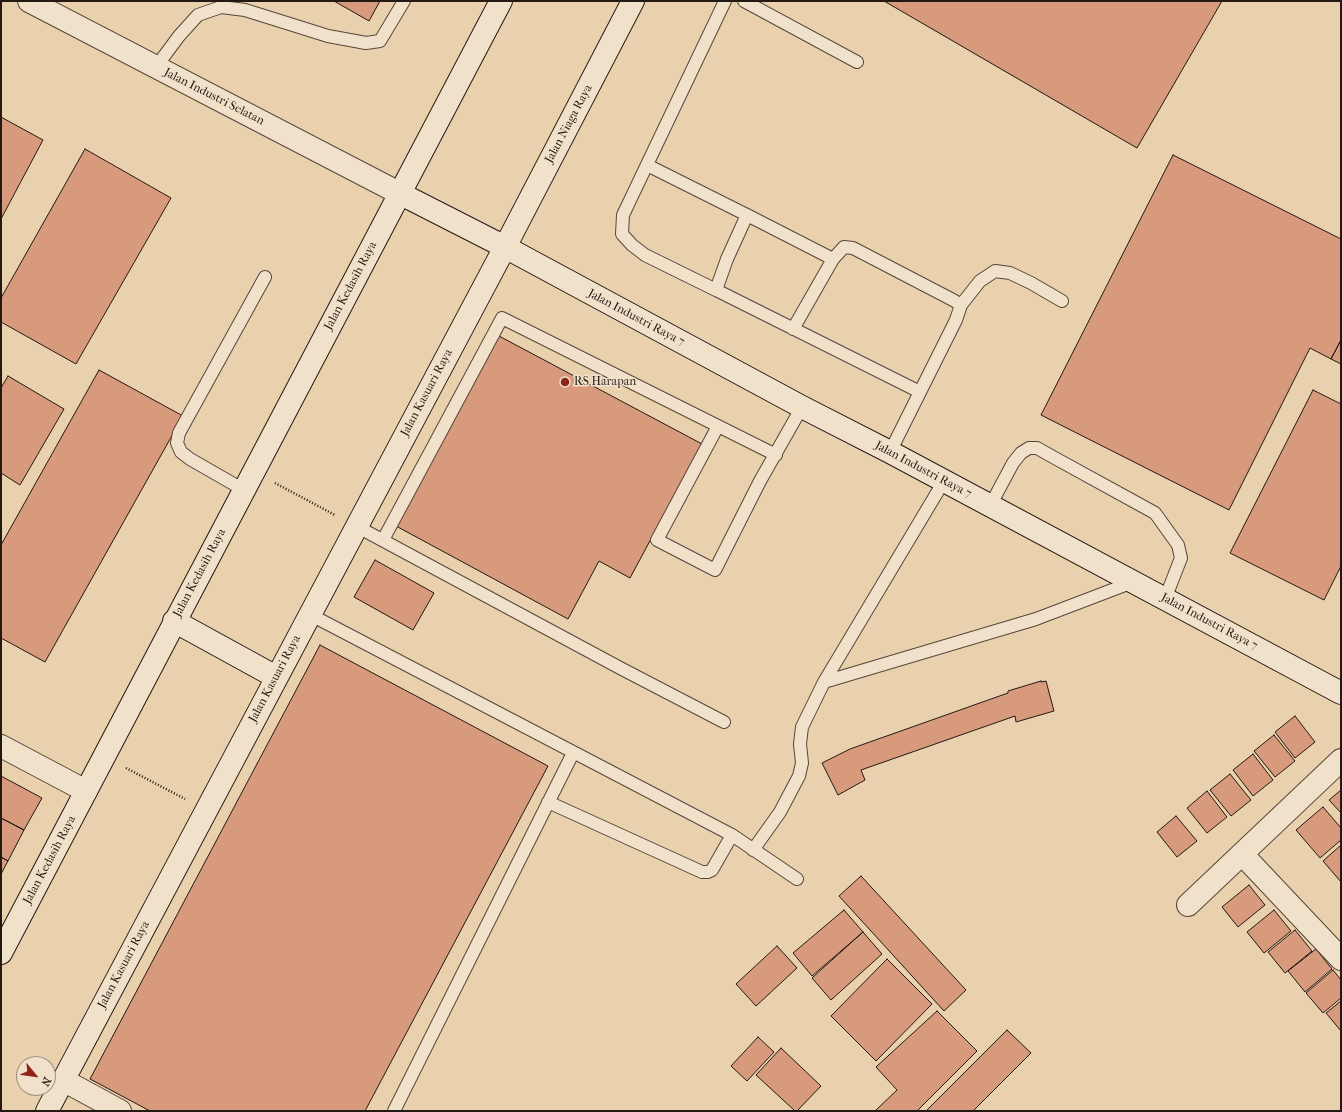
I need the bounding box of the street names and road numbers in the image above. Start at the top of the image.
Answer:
street label: Jalan Industri Selatan [161,65,267,129]
street label: Jalan Niaga Raya [542,82,596,166]
street label: Jalan Kedasih Raya [322,239,380,333]
street label: Jalan Industri Raya 7 [585,286,687,350]
street label: Jalan Kasuari Raya [398,347,456,439]
street label: Jalan Industri Raya 7 [872,438,974,502]
street label: Jalan Kedasih Raya [171,526,229,620]
street label: Jalan Industri Raya 7 [1158,590,1260,654]
street label: Jalan Kasuari Raya [246,633,304,725]
street label: Jalan Kedasih Raya [21,813,79,907]
street label: Jalan Kasuari Raya [95,919,153,1011]

